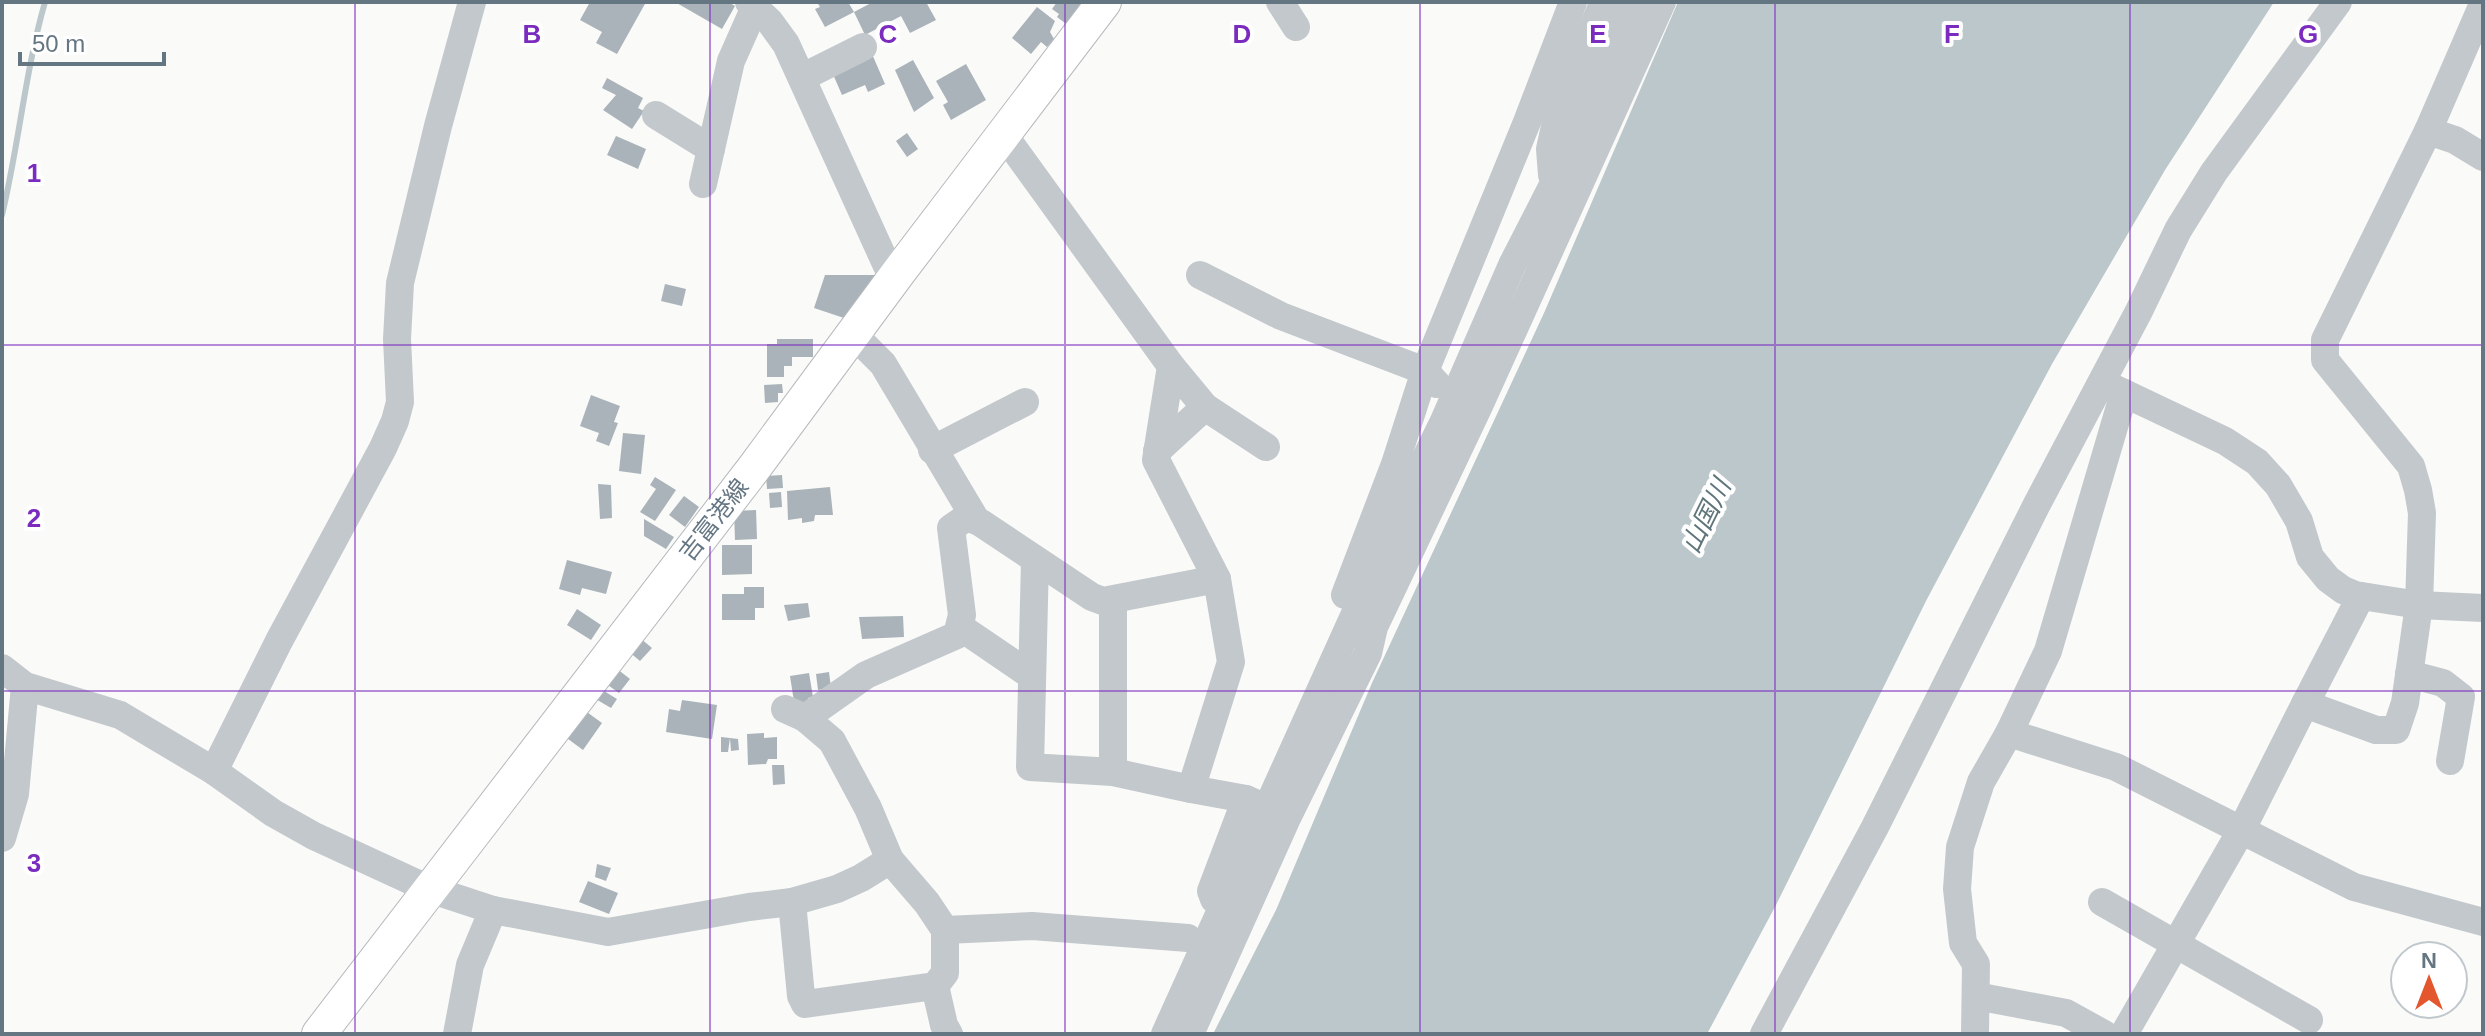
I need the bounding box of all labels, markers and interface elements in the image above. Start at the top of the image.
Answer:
scale bar [20,16,164,66]
text: B [523,19,541,49]
text: C [879,19,898,49]
text: D [1233,19,1251,49]
text: E [1589,19,1607,49]
text: F [1944,19,1960,49]
text: G [2298,19,2318,49]
text: 50 m [32,30,85,57]
text: 1 [27,158,41,188]
water label: 山国川 [1675,472,1738,558]
street label: 吉富港線 [673,474,754,566]
text: 2 [27,503,41,533]
text: 3 [27,848,41,878]
north arrow [2389,940,2469,1020]
text: N [2421,948,2437,973]

